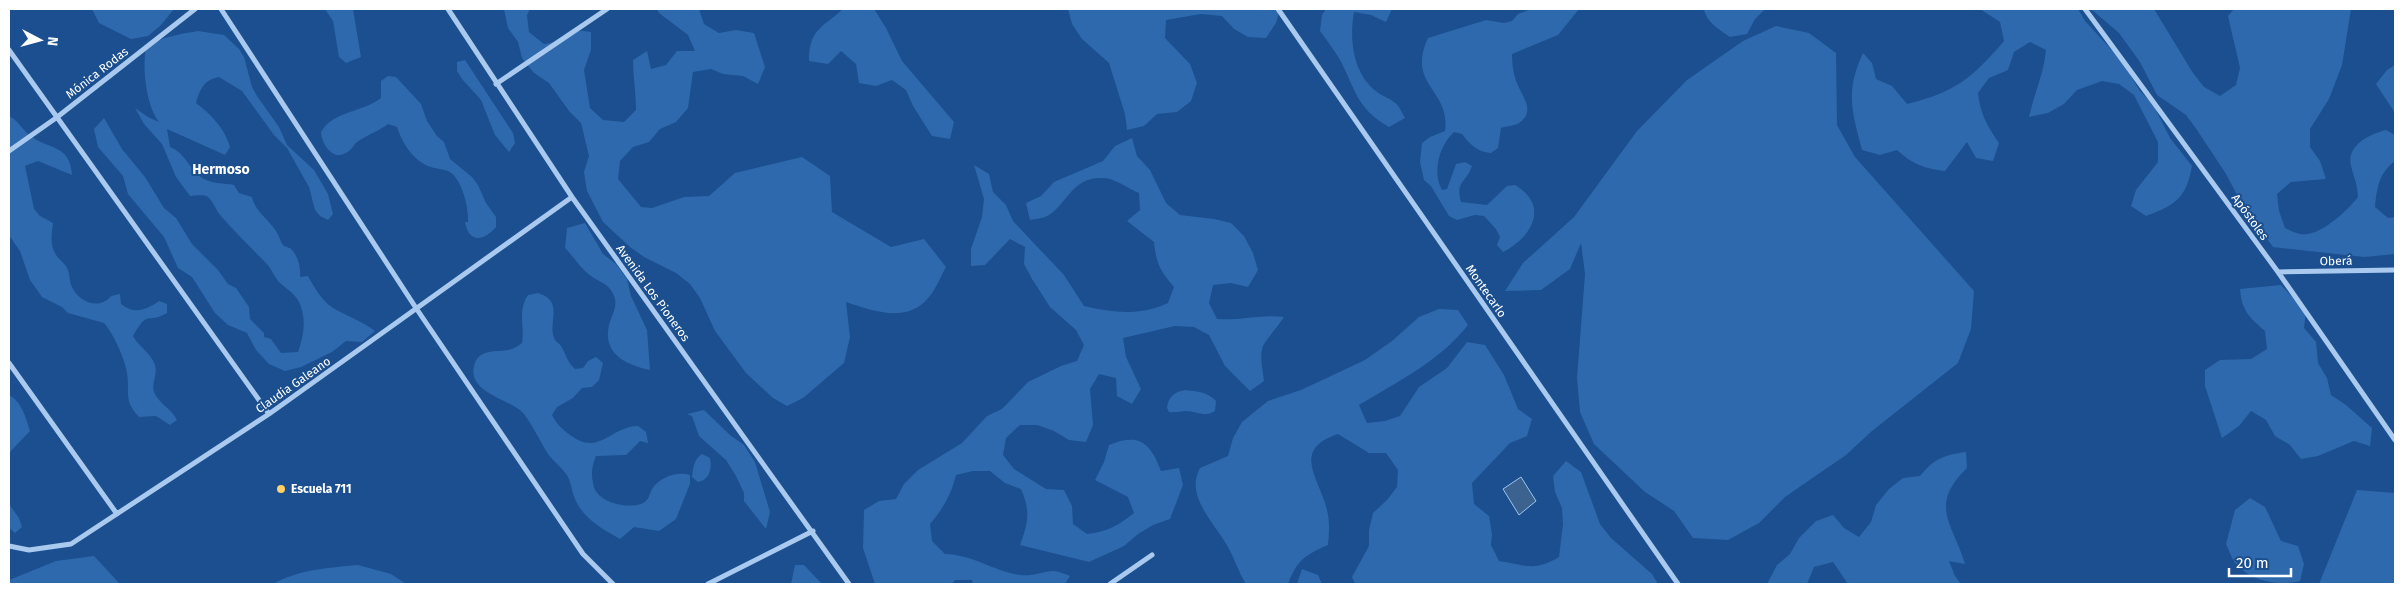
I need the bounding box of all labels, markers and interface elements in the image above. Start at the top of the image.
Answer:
north arrow [15,15,65,65]
text: N [43,36,61,47]
street label: Mónica Rodas [63,44,131,102]
district label: Hermoso [192,161,250,178]
street label: Apóstoles [2229,191,2272,243]
street label: Avenida Los Pioneros [613,242,693,344]
street label: Oberá [2320,254,2352,268]
street label: Montecarlo [1463,262,1509,320]
street label: Claudia Galeano [253,354,333,416]
place label: Escuela 711 [291,482,351,496]
marker: Escuela 711 [275,483,287,495]
scale bar [2229,546,2292,578]
text: 20 m [2236,554,2269,572]

